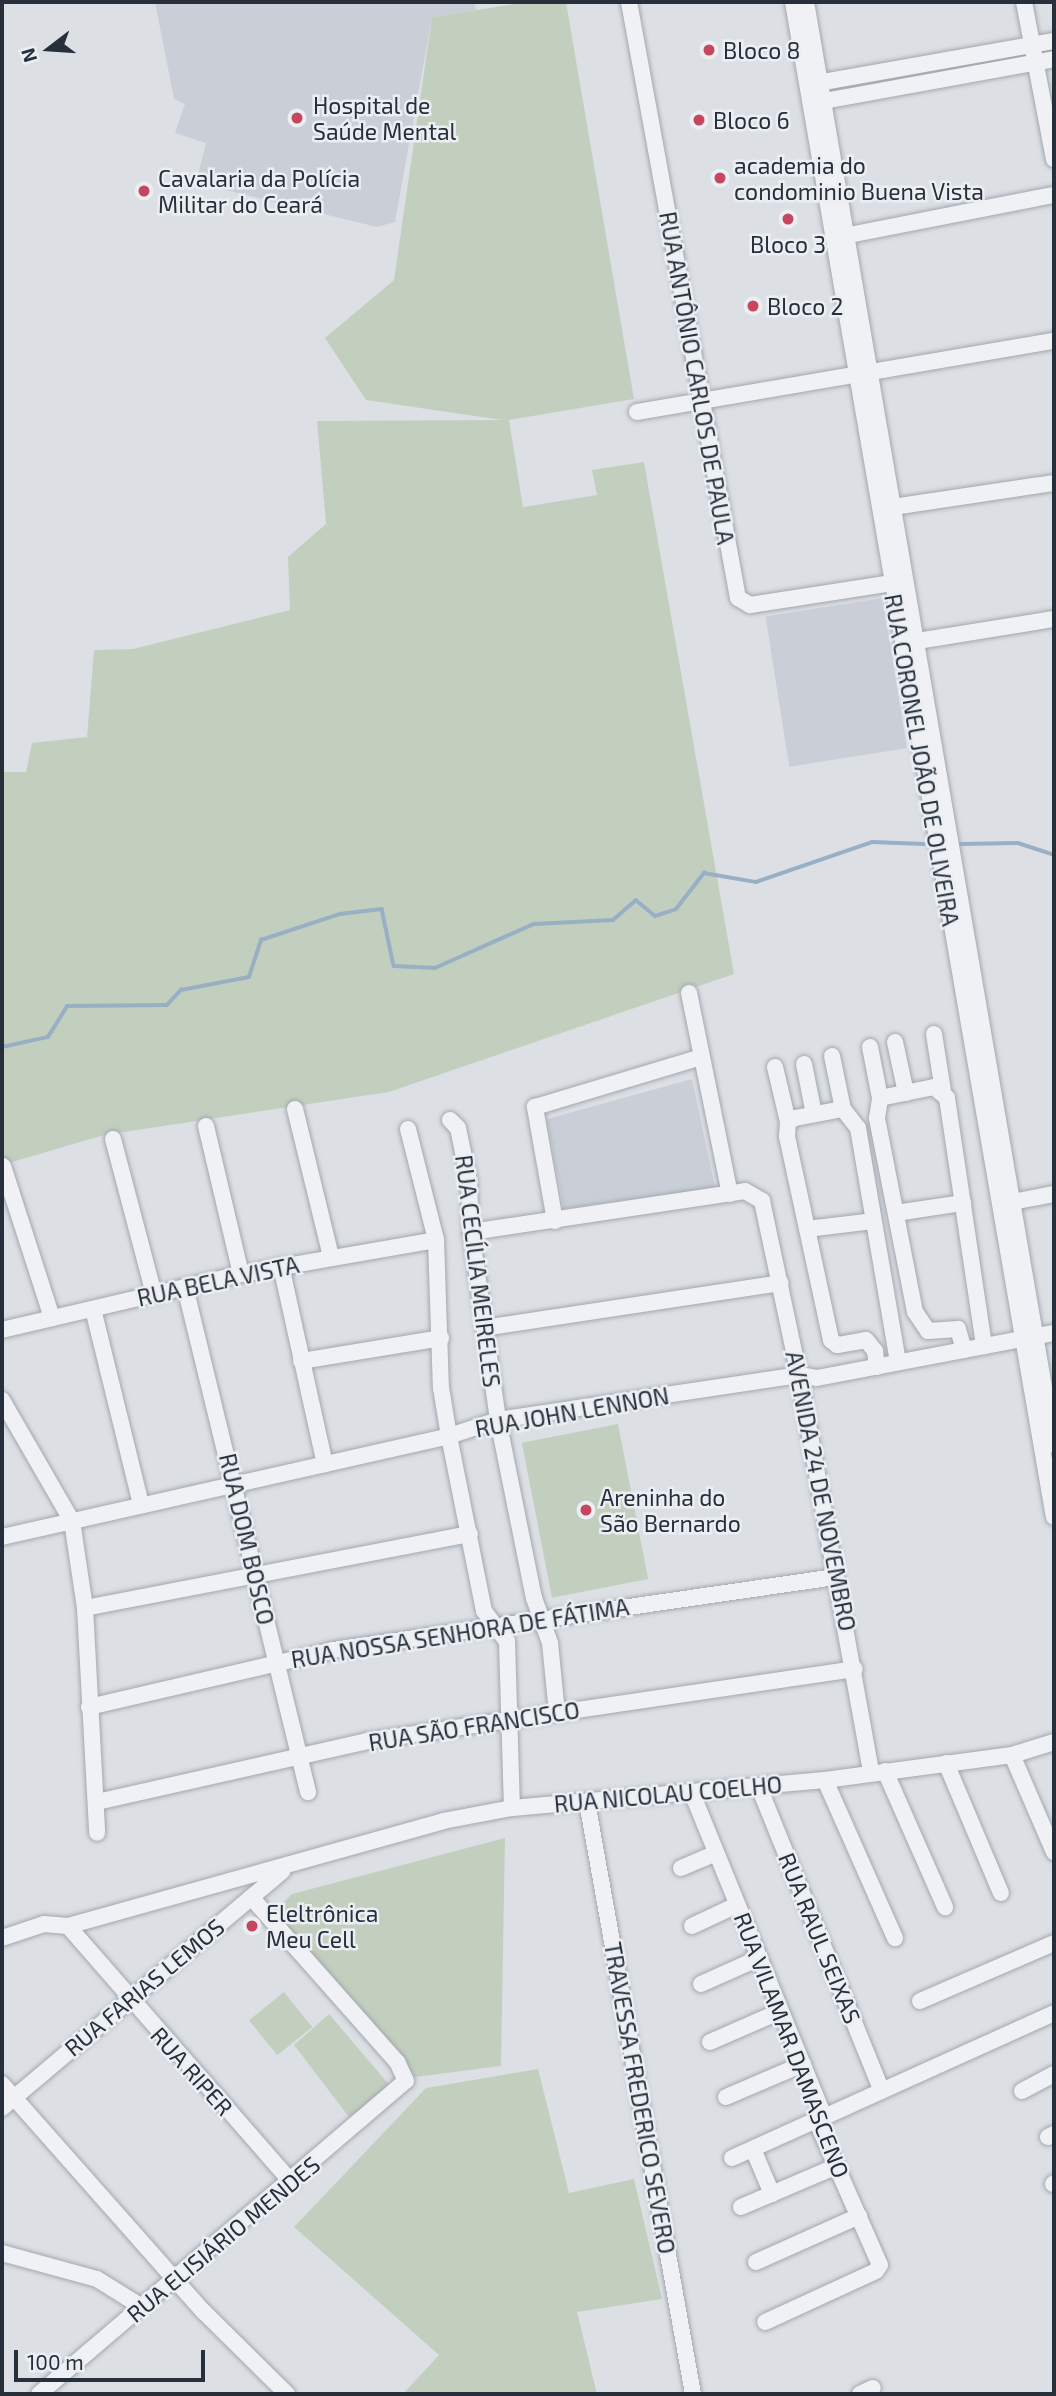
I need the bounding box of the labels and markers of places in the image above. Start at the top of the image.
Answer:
place label: Bloco 8 [723,36,800,64]
marker: Bloco 8 [701,42,717,58]
place label: Hospital de Saúde Mental [313,91,456,145]
place label: Bloco 6 [713,106,790,134]
marker: Hospital de Saúde Mental [287,108,307,128]
marker: Bloco 6 [691,112,707,128]
place label: academia do condominio Buena Vista [734,151,984,205]
place label: Cavalaria da Polícia Militar do Ceará [158,164,360,218]
marker: academia do condominio Buena Vista [712,170,728,186]
marker: Cavalaria da Polícia Militar do Ceará [136,183,152,199]
marker: Bloco 3 [780,211,796,227]
place label: Bloco 3 [750,230,826,258]
place label: Bloco 2 [767,292,843,320]
marker: Bloco 2 [745,298,761,314]
place label: Areninha do São Bernardo [600,1483,741,1537]
marker: Areninha do São Bernardo [578,1502,594,1518]
place label: Eleltrônica Meu Cell [266,1899,378,1953]
marker: Eleltrônica Meu Cell [244,1918,260,1934]

